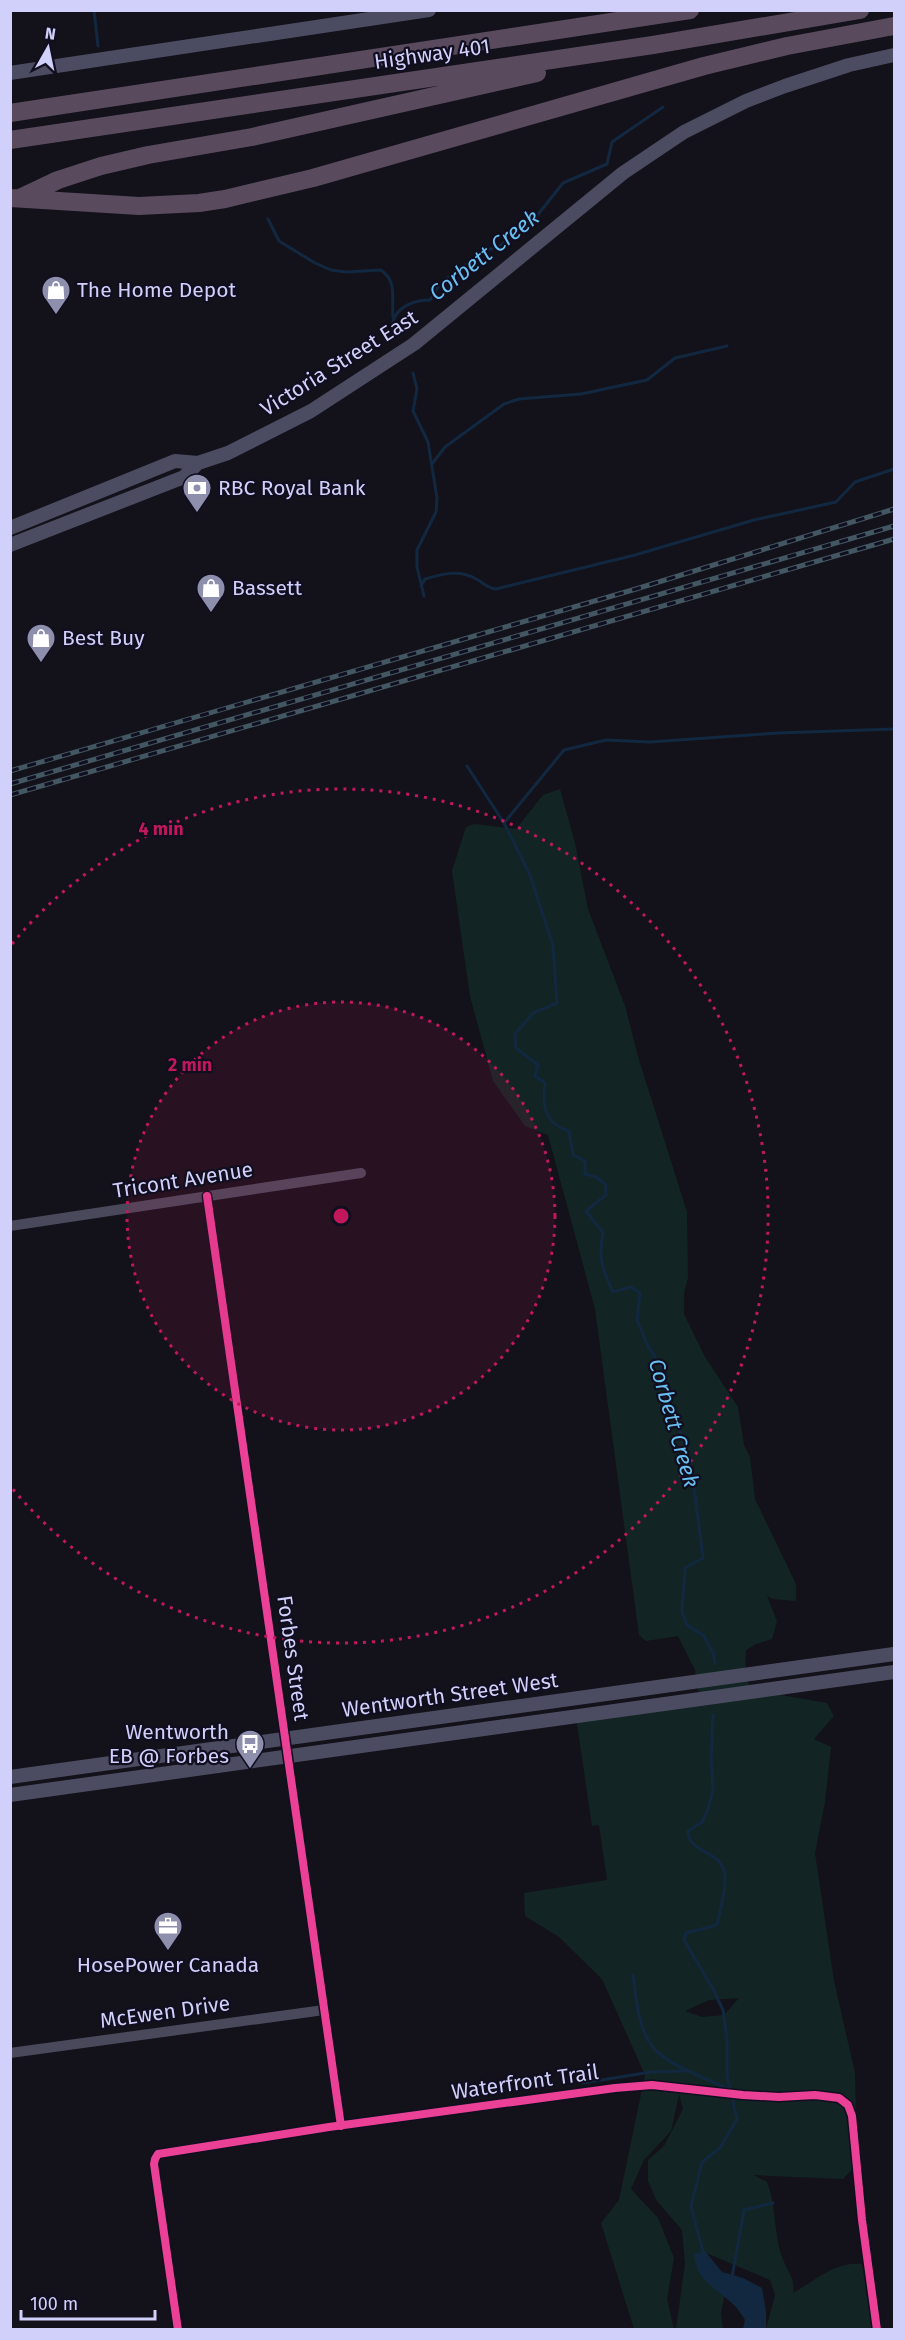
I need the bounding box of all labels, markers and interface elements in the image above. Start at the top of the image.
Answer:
north arrow [18,18,78,78]
text: N [44,23,57,44]
street label: Highway 401 [372,33,492,75]
water label: Corbett Creek [423,204,545,306]
shop icon: The Home Depot [40,274,72,316]
place label: The Home Depot [77,277,236,303]
street label: Victoria Street East [256,304,423,422]
bank icon: RBC Royal Bank [181,472,213,514]
place label: RBC Royal Bank [218,475,366,501]
shop icon: Bassett [195,572,227,614]
place label: Bassett [232,575,302,601]
shop icon: Best Buy [25,622,57,664]
place label: Best Buy [62,625,145,651]
text: 4 min [138,818,184,840]
text: 2 min [168,1054,212,1076]
street label: Tricont Avenue [111,1156,255,1204]
centre of rings [331,1206,351,1226]
water label: Corbett Creek [643,1356,705,1490]
street label: Forbes Street [271,1594,315,1723]
street label: Wentworth Street West [340,1667,560,1723]
place label: Wentworth EB @ Forbes [109,1719,229,1769]
bus stop icon: Wentworth EB @ Forbes [234,1728,266,1770]
office icon: HosePower Canada [152,1910,184,1952]
place label: HosePower Canada [77,1952,259,1978]
street label: McEwen Drive [98,1990,232,2034]
street label: Waterfront Trail [450,2059,600,2105]
scale bar [21,2283,154,2321]
text: 100 m [30,2293,78,2315]

